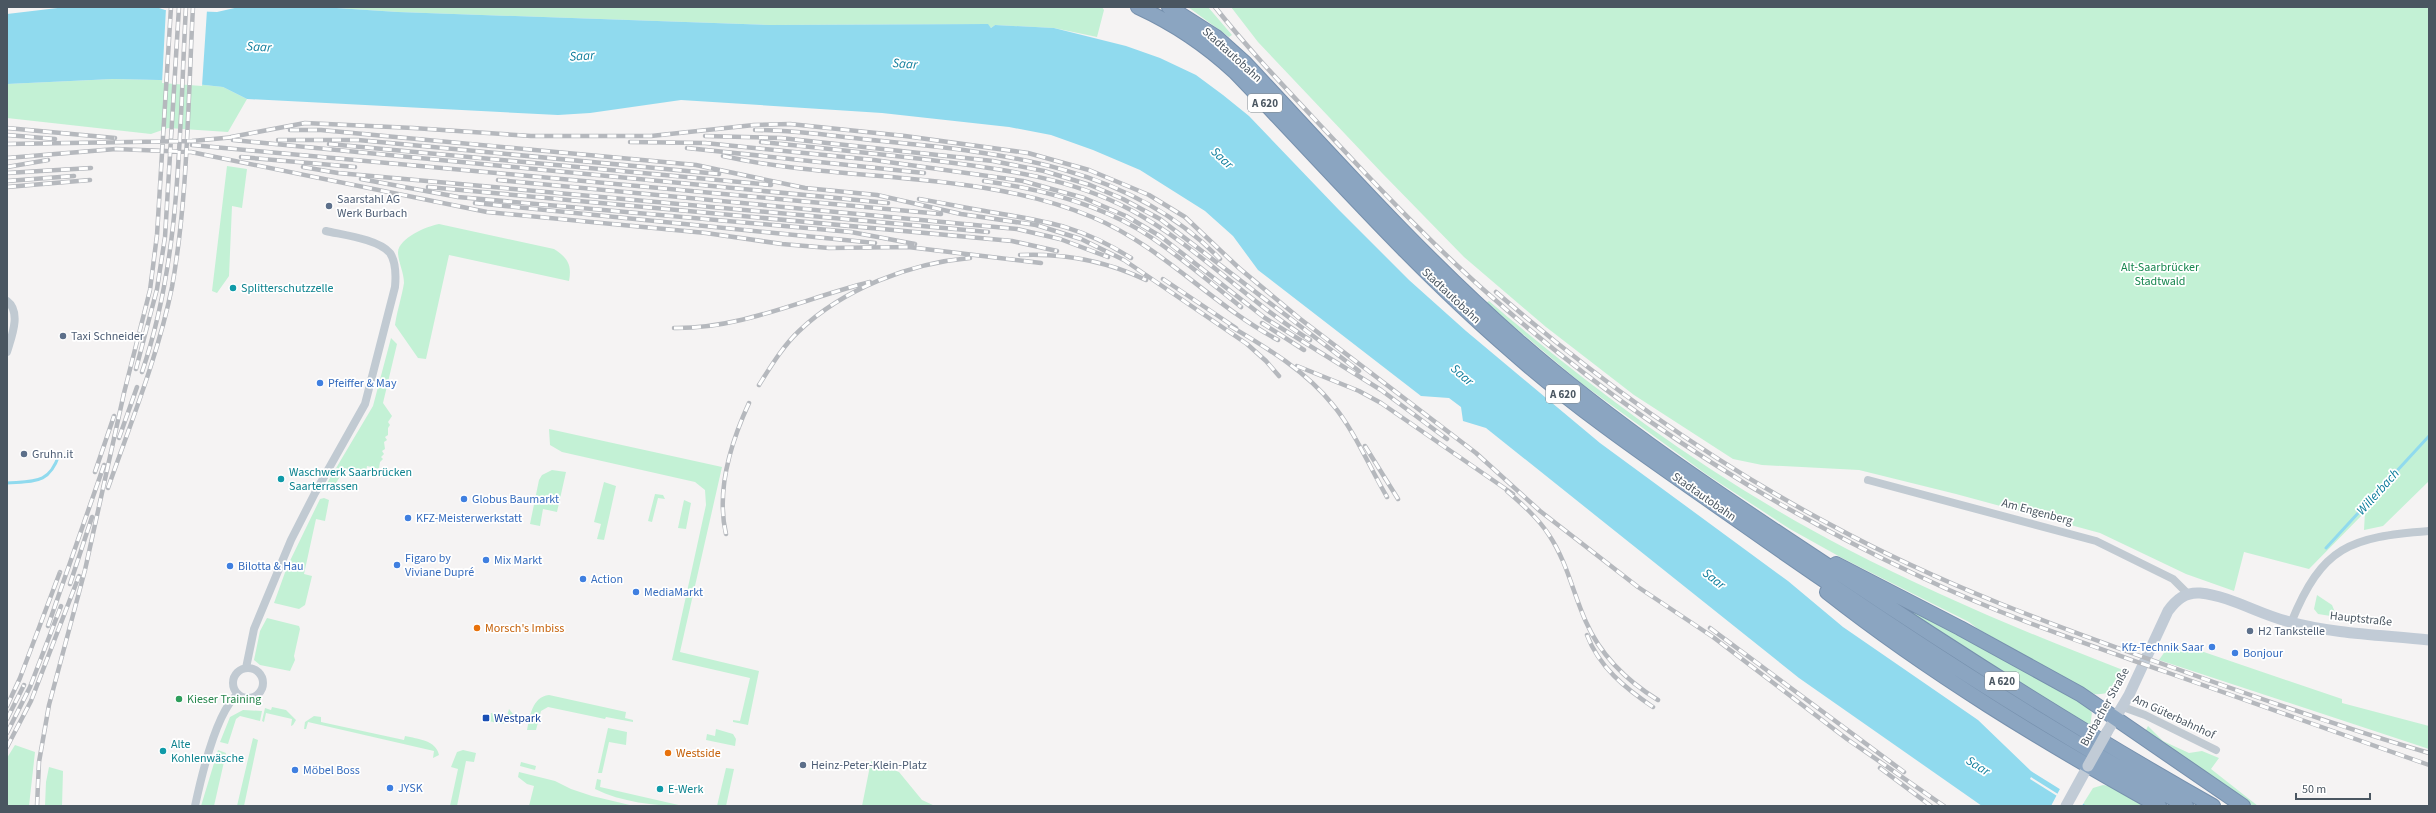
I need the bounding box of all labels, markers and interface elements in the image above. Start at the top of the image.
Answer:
street label: Stadtautobahn [1198,24,1266,86]
water label: Saar [246,37,272,57]
water label: Saar [569,46,595,66]
water label: Saar [892,54,919,74]
road number: A 620 [1248,94,1282,112]
water label: Saar [1207,143,1238,173]
place label: Saarstahl AG Werk Burbach [337,191,407,222]
marker: Saarstahl AG Werk Burbach [324,201,334,211]
park label: Alt-Saarbrücker Stadtwald [2121,259,2200,290]
street label: Stadtautobahn [1418,264,1484,328]
place label: Splitterschutzzelle [241,280,334,297]
marker: Splitterschutzzelle [228,283,238,293]
place label: Taxi Schneider [71,328,145,345]
marker: Taxi Schneider [58,331,68,341]
water label: Saar [1447,360,1478,390]
place label: Pfeiffer & May [328,375,397,392]
marker: Pfeiffer & May [315,378,325,388]
road number: A 620 [1546,385,1580,403]
place label: Gruhn.it [32,446,73,463]
marker: Gruhn.it [19,449,29,459]
place label: Waschwerk Saarbrücken Saarterrassen [289,464,412,495]
water label: Willerbach [2352,465,2404,519]
street label: Stadtautobahn [1668,469,1740,525]
marker: Waschwerk Saarbrücken Saarterrassen [276,474,286,484]
place label: Globus Baumarkt [472,491,559,508]
marker: Globus Baumarkt [459,494,469,504]
street label: Am Engenberg [2000,494,2074,530]
place label: KFZ-Meisterwerkstatt [416,510,522,527]
marker: KFZ-Meisterwerkstatt [403,513,413,523]
place label: Figaro by Viviane Dupré [405,550,474,581]
place label: Mix Markt [494,552,542,569]
marker: Mix Markt [481,555,491,565]
place label: Bilotta & Hau [238,558,304,575]
marker: Figaro by Viviane Dupré [392,560,402,570]
marker: Bilotta & Hau [225,561,235,571]
water label: Saar [1699,564,1730,594]
place label: Action [591,571,623,588]
marker: Action [578,574,588,584]
place label: MediaMarkt [644,584,703,601]
marker: MediaMarkt [631,587,641,597]
street label: Hauptstraße [2329,607,2393,631]
place label: Morsch's Imbiss [485,620,564,637]
marker: Morsch's Imbiss [472,623,482,633]
place label: H2 Tankstelle [2258,623,2325,640]
marker: H2 Tankstelle [2245,626,2255,636]
place label: Kfz-Technik Saar [2122,639,2205,656]
marker: Kfz-Technik Saar [2207,642,2217,652]
place label: Bonjour [2243,645,2284,662]
marker: Bonjour [2230,648,2240,658]
street label: Burbacher Straße [2076,664,2134,750]
road number: A 620 [1985,672,2019,690]
place label: Kieser Training [187,691,261,708]
street label: Am Güterbahnhof [2130,691,2218,744]
marker: Kieser Training [174,694,184,704]
place label: Westpark [494,710,541,727]
marker: Westpark [481,713,491,723]
place label: Alte Kohlenwäsche [171,736,244,767]
place label: Westside [676,745,721,762]
marker: Alte Kohlenwäsche [158,746,168,756]
marker: Westside [663,748,673,758]
water label: Saar [1963,752,1994,781]
place label: Heinz-Peter-Klein-Platz [811,757,927,774]
marker: Heinz-Peter-Klein-Platz [798,760,808,770]
place label: Möbel Boss [303,762,360,779]
marker: Möbel Boss [290,765,300,775]
scale bar [2296,775,2370,801]
place label: JYSK [398,780,423,797]
place label: E-Werk [668,781,703,798]
text: 50 m [2302,781,2326,798]
marker: JYSK [385,783,395,793]
marker: E-Werk [655,784,665,794]

